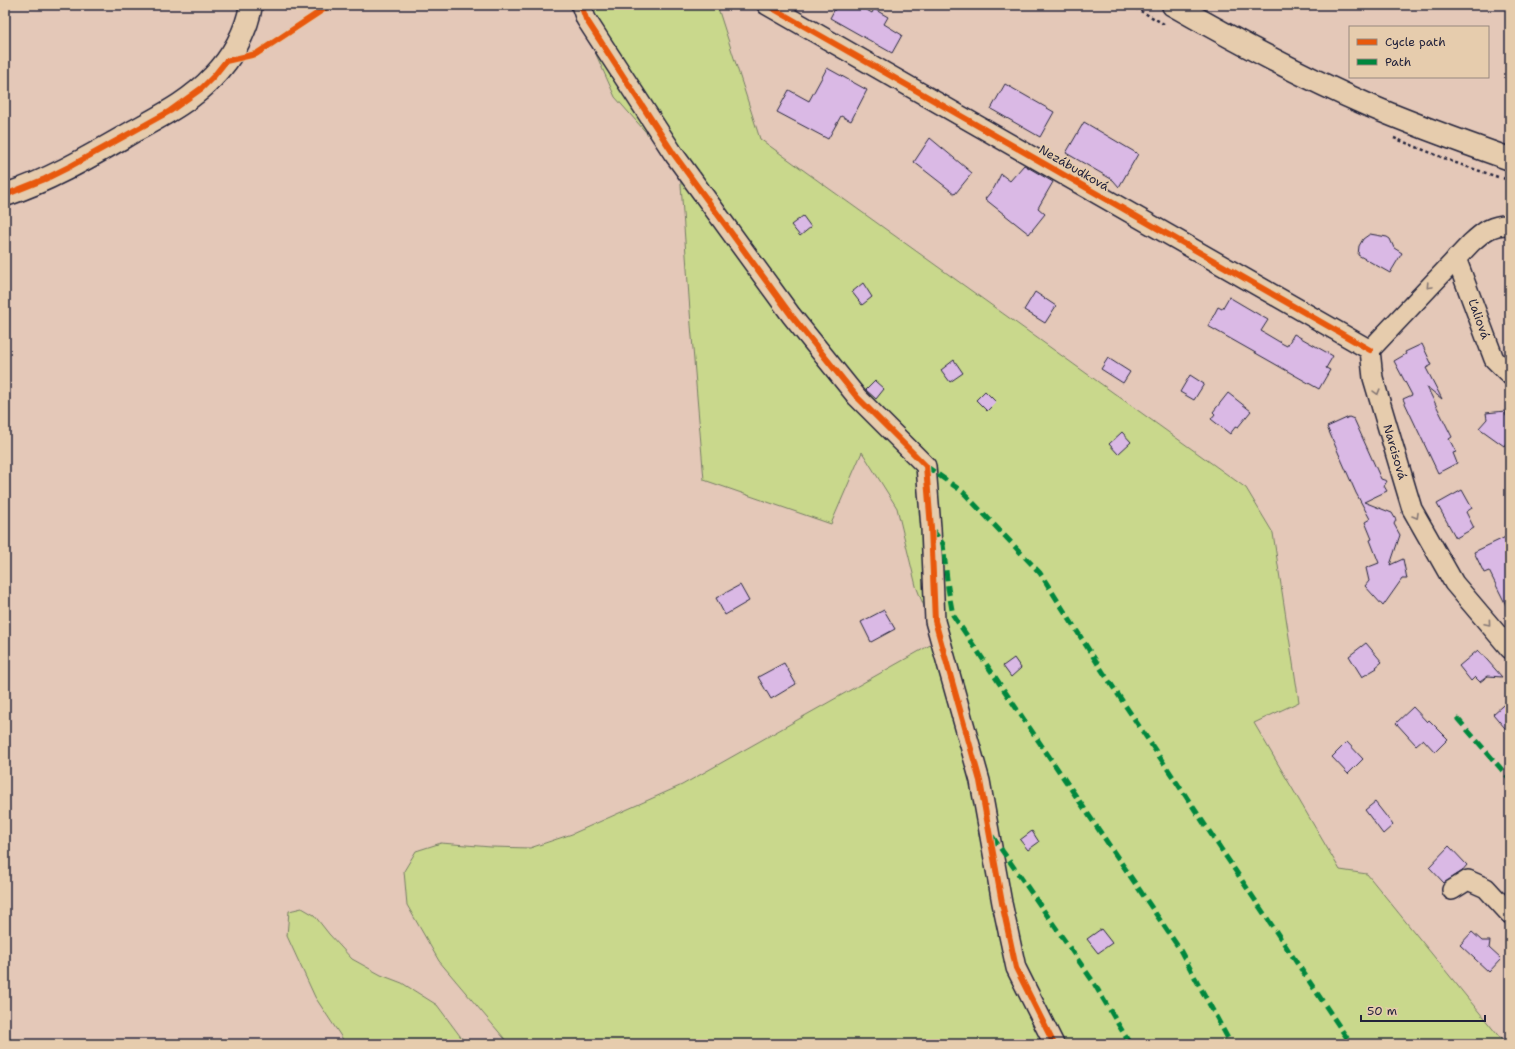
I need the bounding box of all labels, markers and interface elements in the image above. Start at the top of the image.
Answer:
legend [1349,26,1489,78]
text: Cycle path [1385,34,1446,50]
text: Path [1385,54,1411,70]
street label: Nezábudková [1036,141,1112,195]
one-way arrow [1427,281,1434,289]
street label: Ľaliová [1464,297,1494,342]
one-way arrow [1372,388,1381,395]
street label: Narcisová [1379,423,1411,482]
one-way arrow [1411,512,1418,519]
one-way arrow [1484,619,1491,626]
scale bar [1361,997,1485,1023]
text: 50 m [1367,1003,1397,1019]

